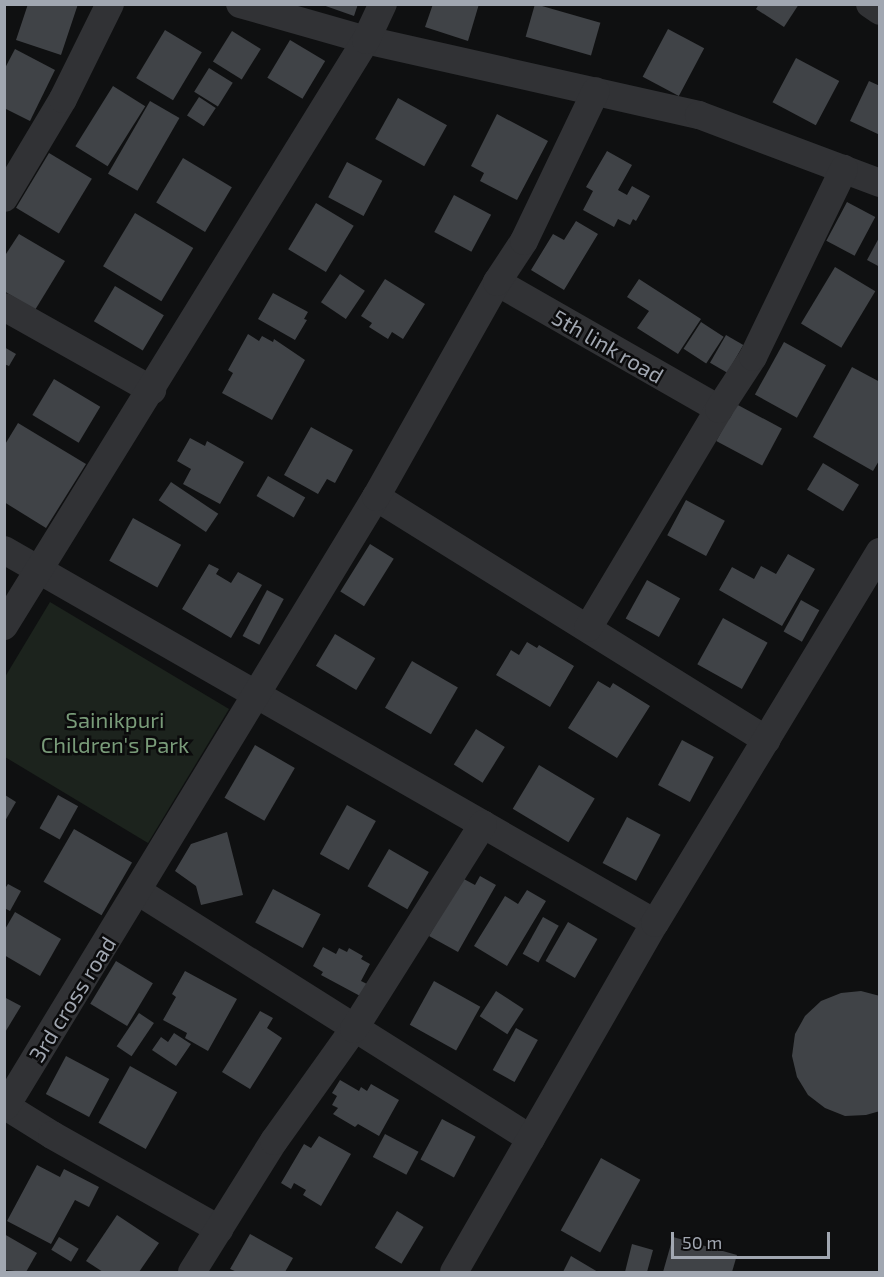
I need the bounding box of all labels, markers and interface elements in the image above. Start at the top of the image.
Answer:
street label: 5th link road [548,303,668,389]
park label: Sainikpuri Children's Park [41,706,189,758]
street label: 3rd cross road [23,931,121,1067]
scale bar [674,1220,833,1258]
text: 50 m [682,1231,722,1253]

